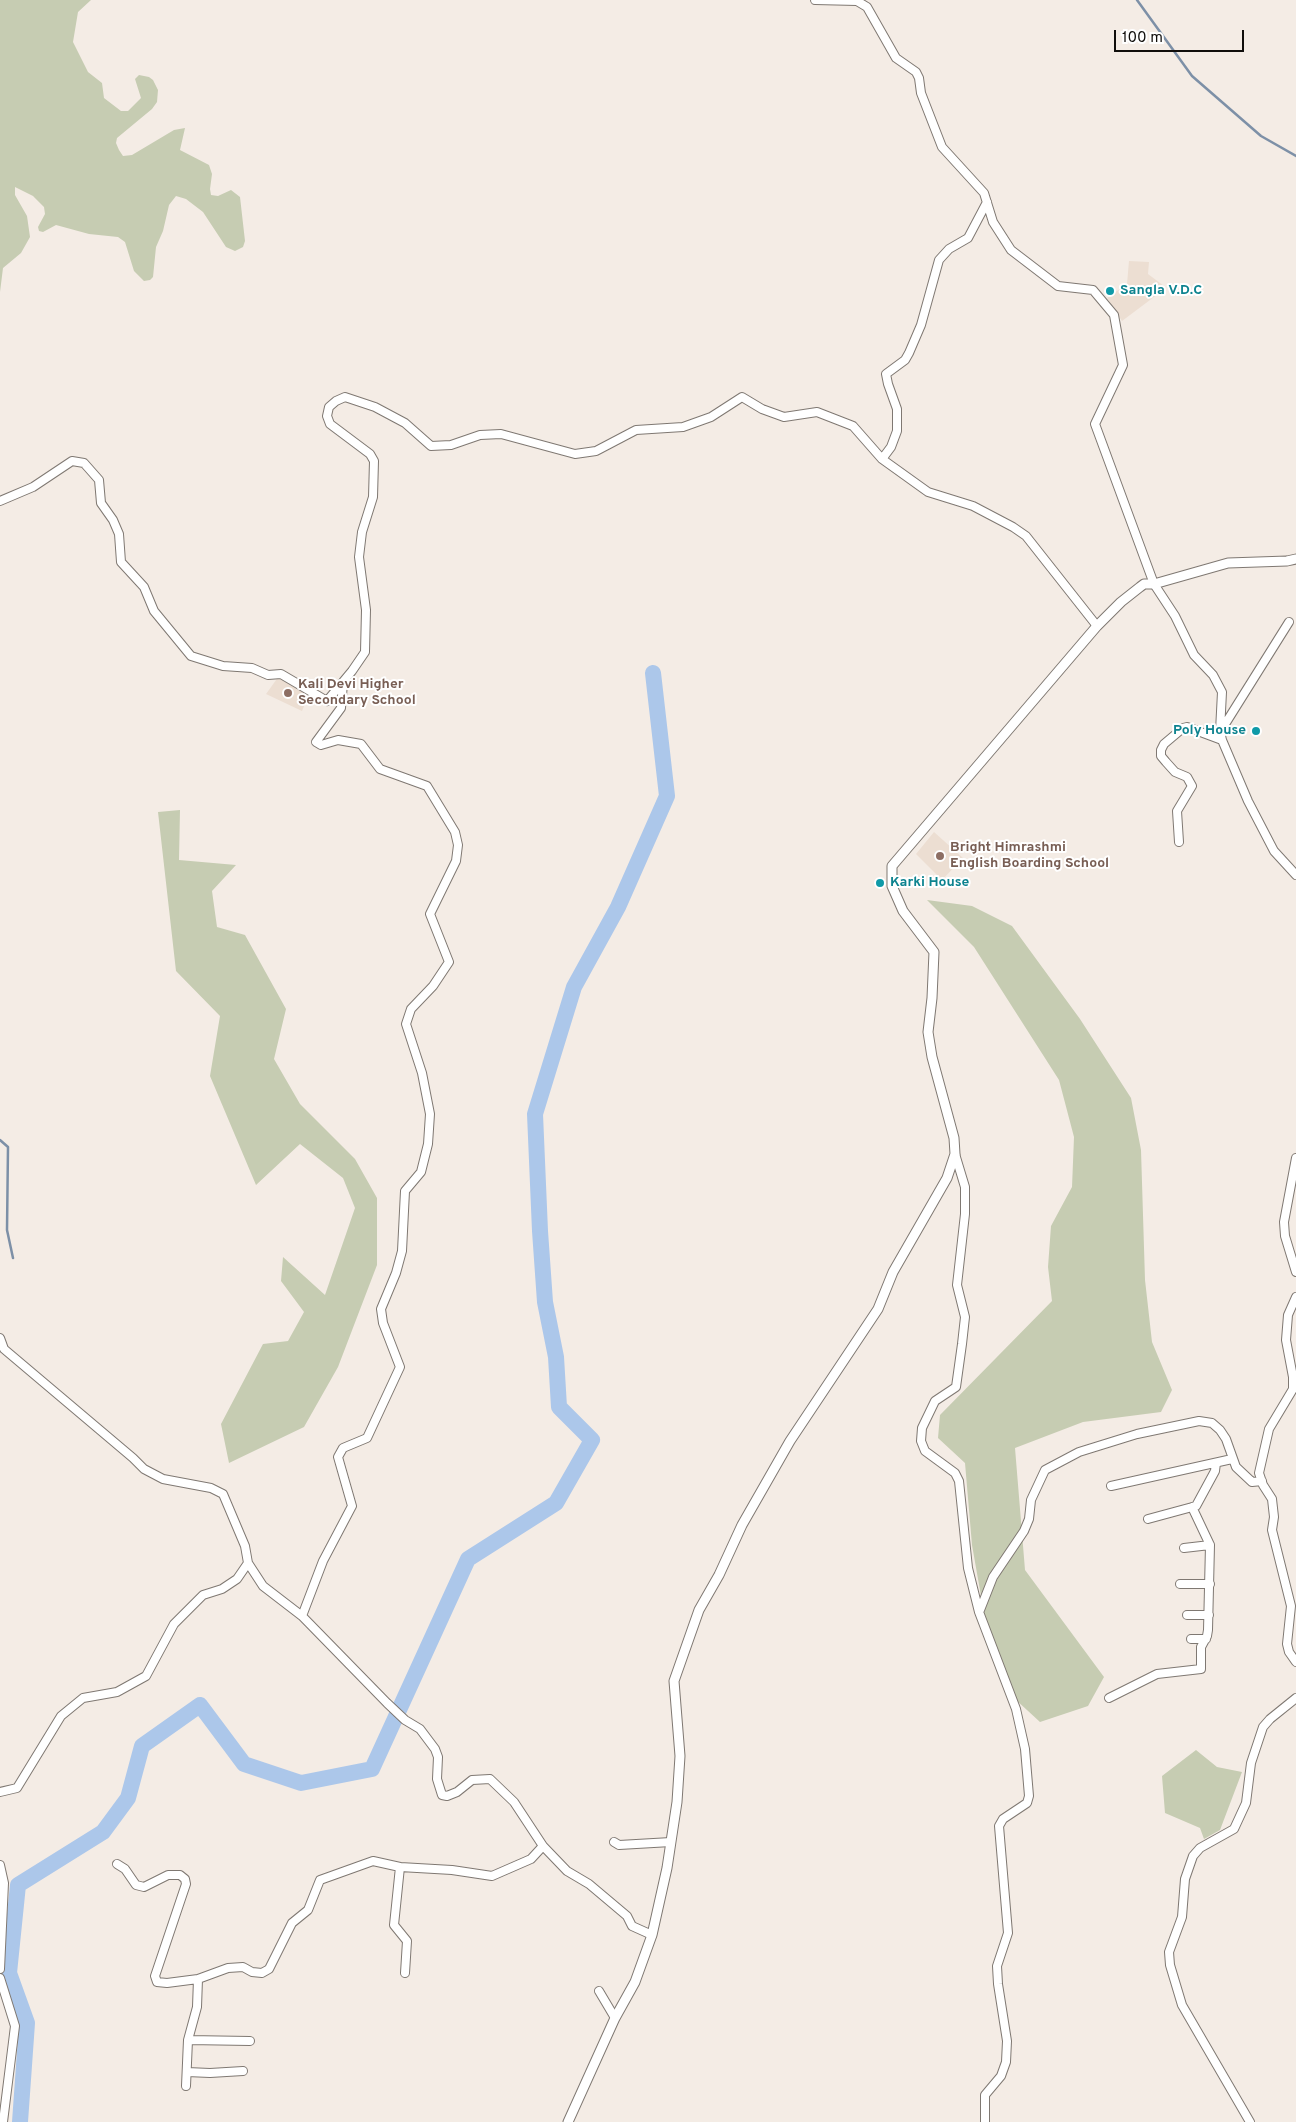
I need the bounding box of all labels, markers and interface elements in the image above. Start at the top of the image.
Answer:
scale bar [1116,20,1246,52]
text: 100 m [1122,29,1163,48]
place label: Sangla V.D.C [1120,283,1202,299]
marker: Sangla V.D.C [1104,285,1116,297]
place label: Kali Devi Higher Secondary School [298,677,416,710]
marker: Kali Devi Higher Secondary School [282,687,294,699]
place label: Poly House [1173,723,1246,739]
marker: Poly House [1250,725,1262,737]
place label: Bright Himrashmi English Boarding School [950,840,1109,872]
marker: Bright Himrashmi English Boarding School [934,850,946,862]
place label: Karki House [890,875,969,891]
marker: Karki House [874,877,886,889]

